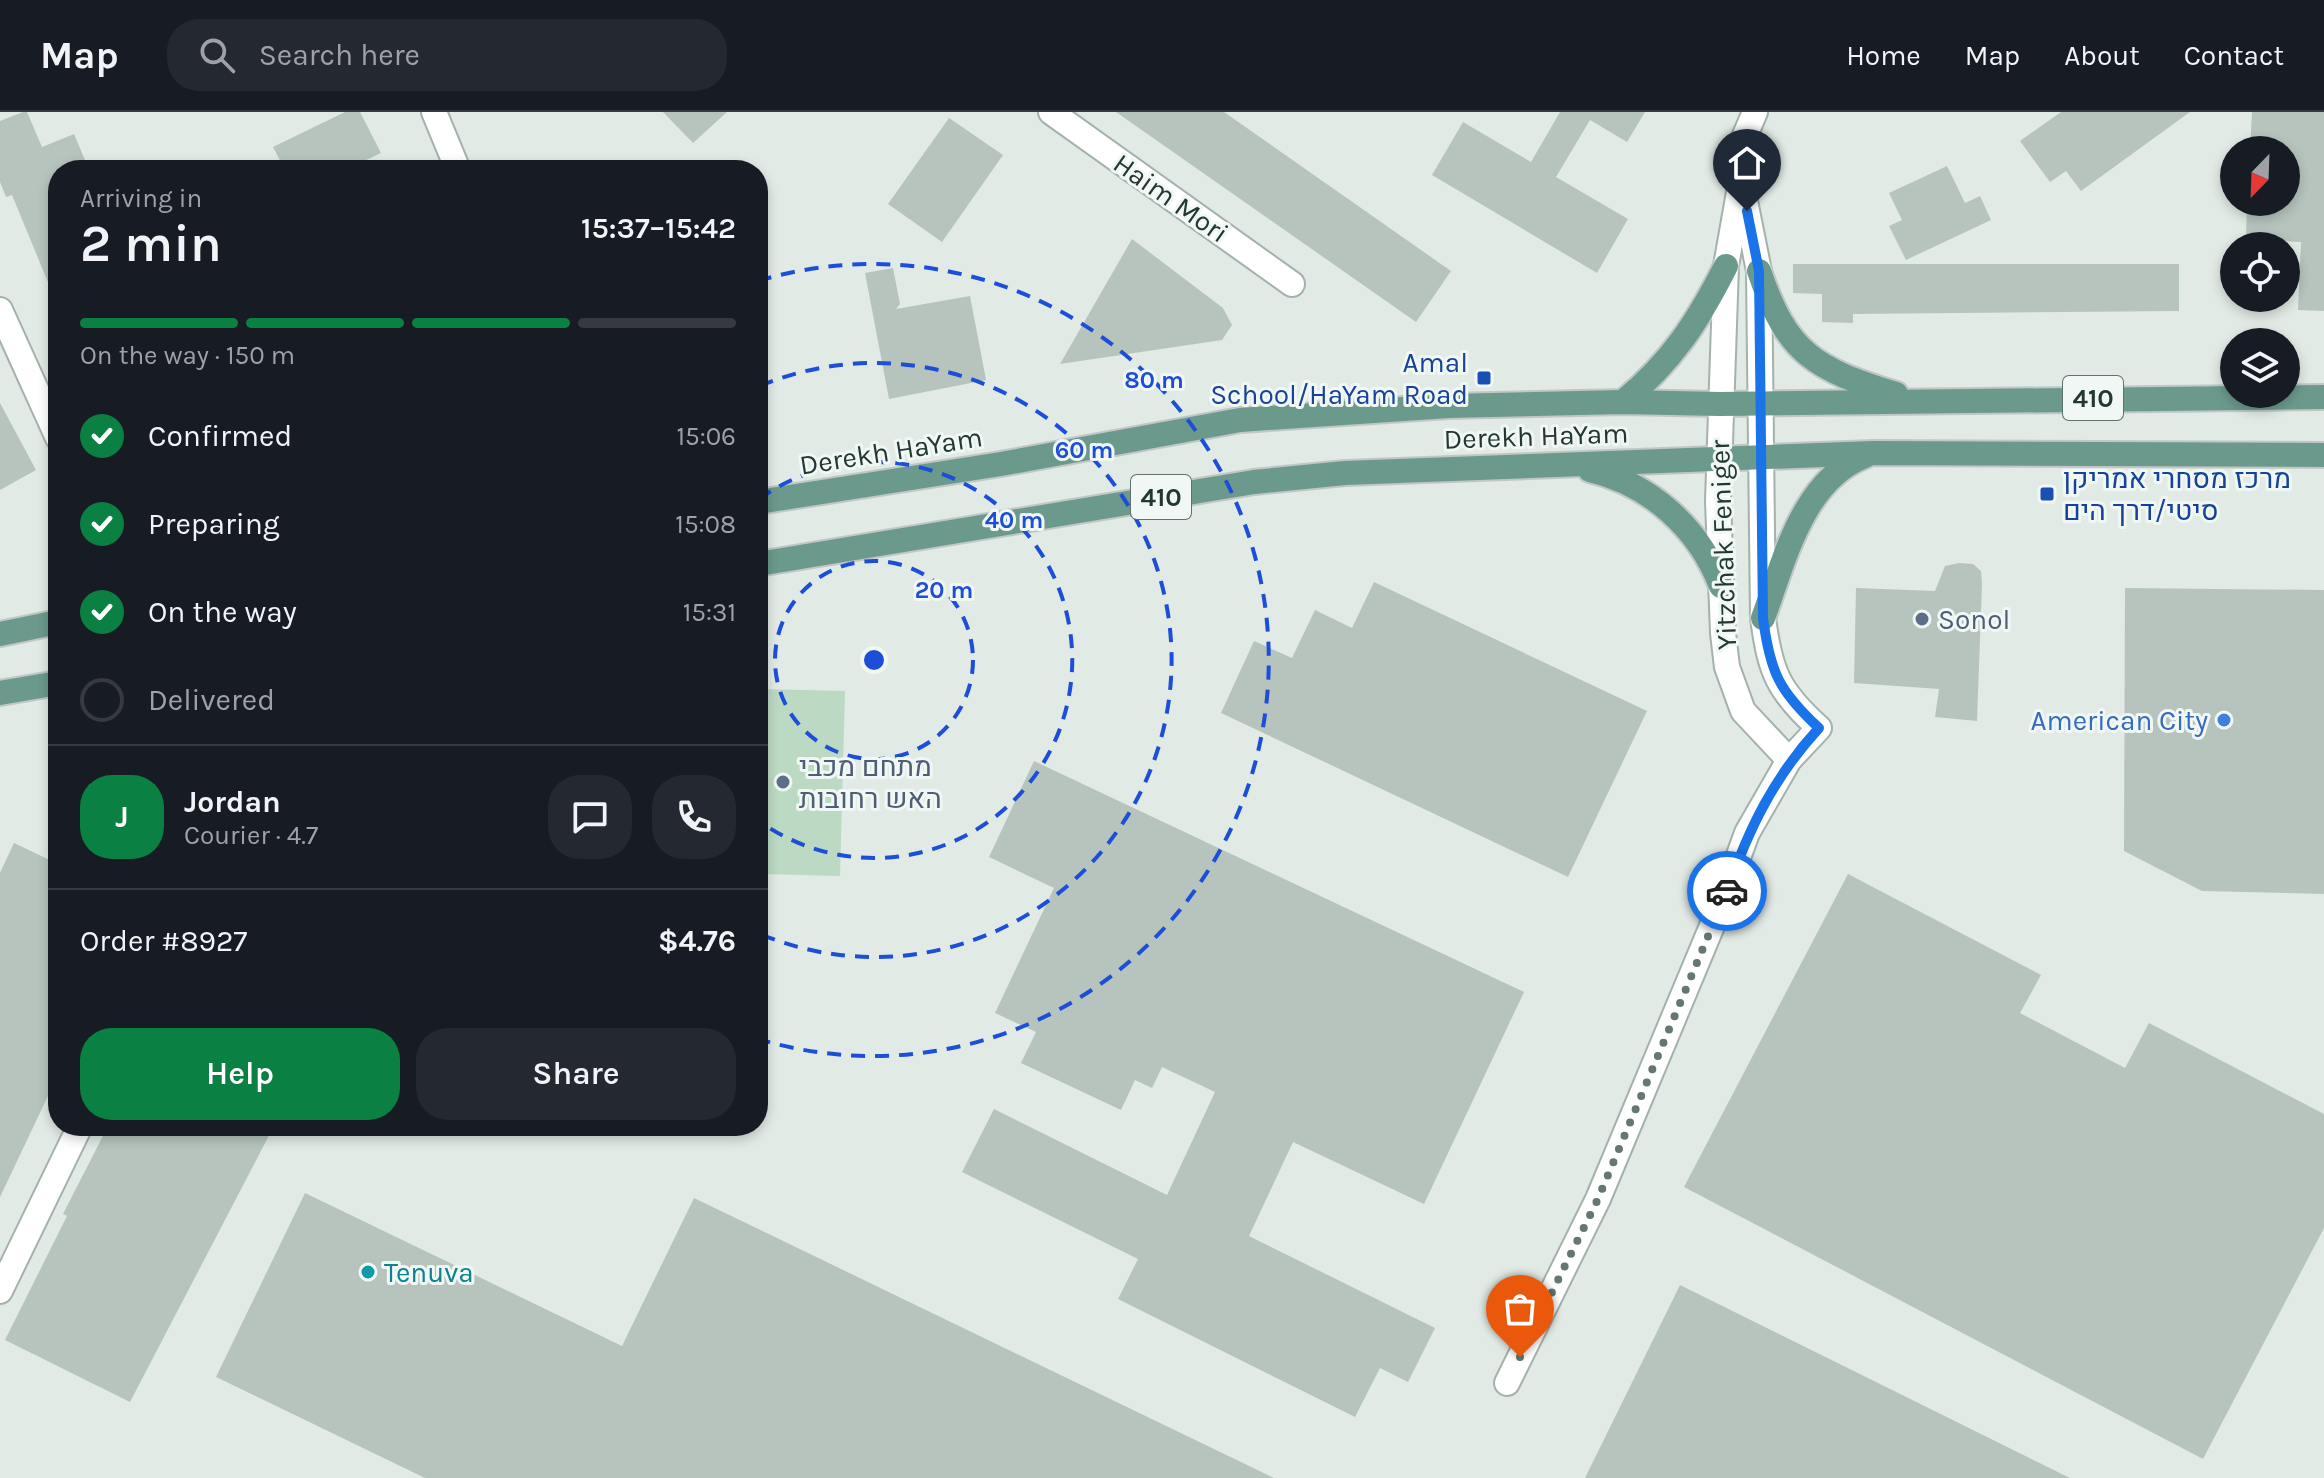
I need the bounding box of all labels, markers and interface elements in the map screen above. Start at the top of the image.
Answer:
search box [167,19,727,91]
text: Map [40,33,119,78]
icon: search [195,33,239,77]
text: Search here [259,37,420,73]
text: Home [1846,39,1921,72]
text: Map [1965,39,2020,72]
text: About [2064,39,2140,72]
text: Contact [2184,39,2284,72]
pin [1713,129,1781,211]
north arrow [2220,136,2300,216]
map controls [2220,136,2300,408]
icon: home [1725,141,1769,185]
street label: Haim Mori [1107,146,1235,250]
text: Arriving in [80,183,202,214]
text: 15:37–15:42 [581,210,736,246]
text: 2 min [80,213,222,274]
button: locate [2220,232,2300,312]
button: layers [2220,328,2300,408]
text: On the way · 150 m [80,340,295,371]
place label: Amal School/HaYam Road [1210,346,1468,411]
text: 80 m [1124,366,1184,394]
marker: Amal School/HaYam Road [1475,369,1493,387]
road number: 410 [2063,376,2123,420]
icon: check [80,414,124,458]
street label: Derekh HaYam [1443,416,1629,456]
text: Confirmed [148,418,292,454]
street label: Derekh HaYam [797,420,985,482]
text: 15:06 [676,421,736,452]
text: 60 m [1055,436,1113,464]
street label: Yitzchak Feniger [1703,438,1743,651]
place label: מרכז מסחרי אמריקן סיטי/דרך הים [2063,462,2291,527]
road number: 410 [1131,475,1191,519]
marker: מרכז מסחרי אמריקן סיטי/דרך הים [2038,485,2056,503]
icon: check [80,502,124,546]
text: Preparing [148,506,280,542]
text: 40 m [985,506,1043,534]
text: 15:08 [675,509,736,540]
text: 20 m [915,576,973,604]
icon: check [80,590,124,634]
text: On the way [148,594,297,630]
text: 15:31 [683,597,736,628]
place label: Sonol [1938,603,2010,636]
marker: Sonol [1913,610,1931,628]
centre of rings [860,646,888,674]
text: Delivered [148,682,275,718]
place label: American City [2030,704,2208,737]
marker: American City [2215,711,2233,729]
place label: מתחם מכבי האש רחובות [799,750,942,815]
marker: מתחם מכבי האש רחובות [774,773,792,791]
button: chat [548,775,632,859]
button: phone [652,775,736,859]
text: Jordan [184,784,281,820]
text: J [115,799,129,835]
text: Courier · 4.7 [184,820,318,851]
courier [1687,851,1767,931]
icon: car [1705,869,1749,913]
text: Order #8927 [80,923,247,959]
text: $4.76 [658,923,736,959]
button: Help [80,1028,400,1120]
button: Share [416,1028,736,1120]
place label: Tenuva [384,1256,474,1289]
marker: Tenuva [359,1263,377,1281]
pin [1486,1275,1554,1357]
icon: bag [1498,1287,1542,1331]

